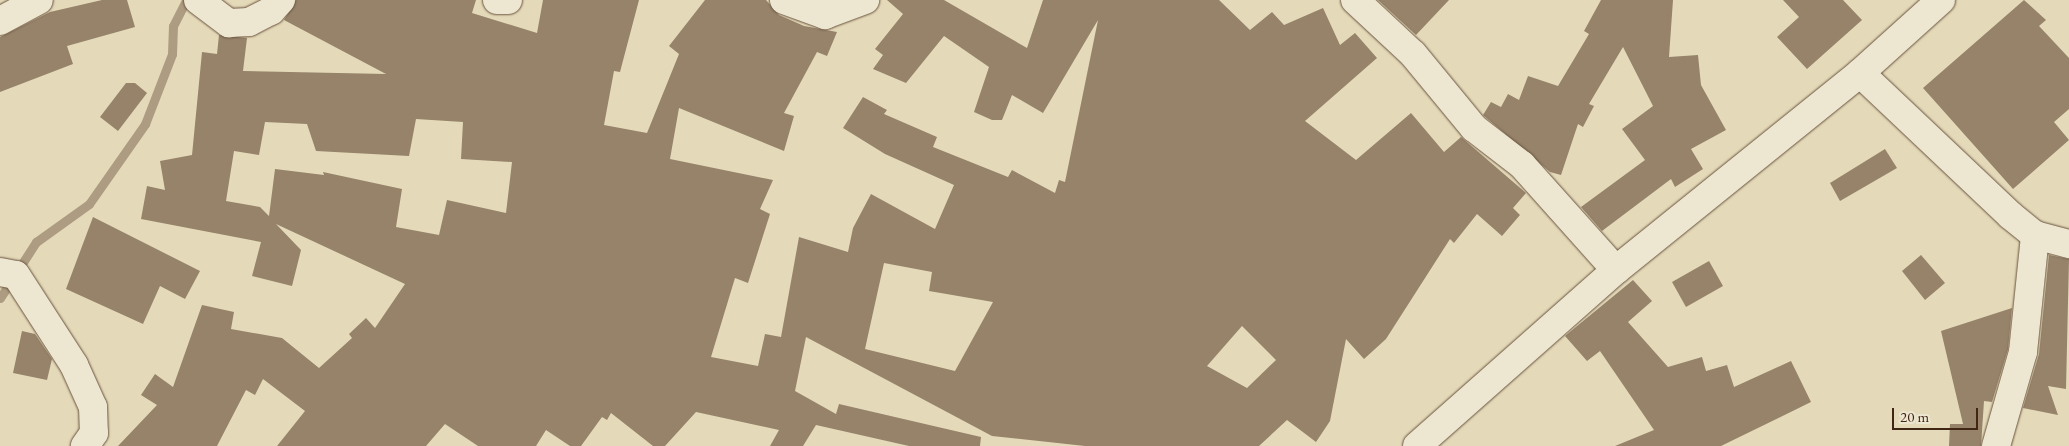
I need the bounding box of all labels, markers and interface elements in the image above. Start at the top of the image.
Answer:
scale bar [1894,398,1980,430]
text: 20 m [1900,407,1929,426]

